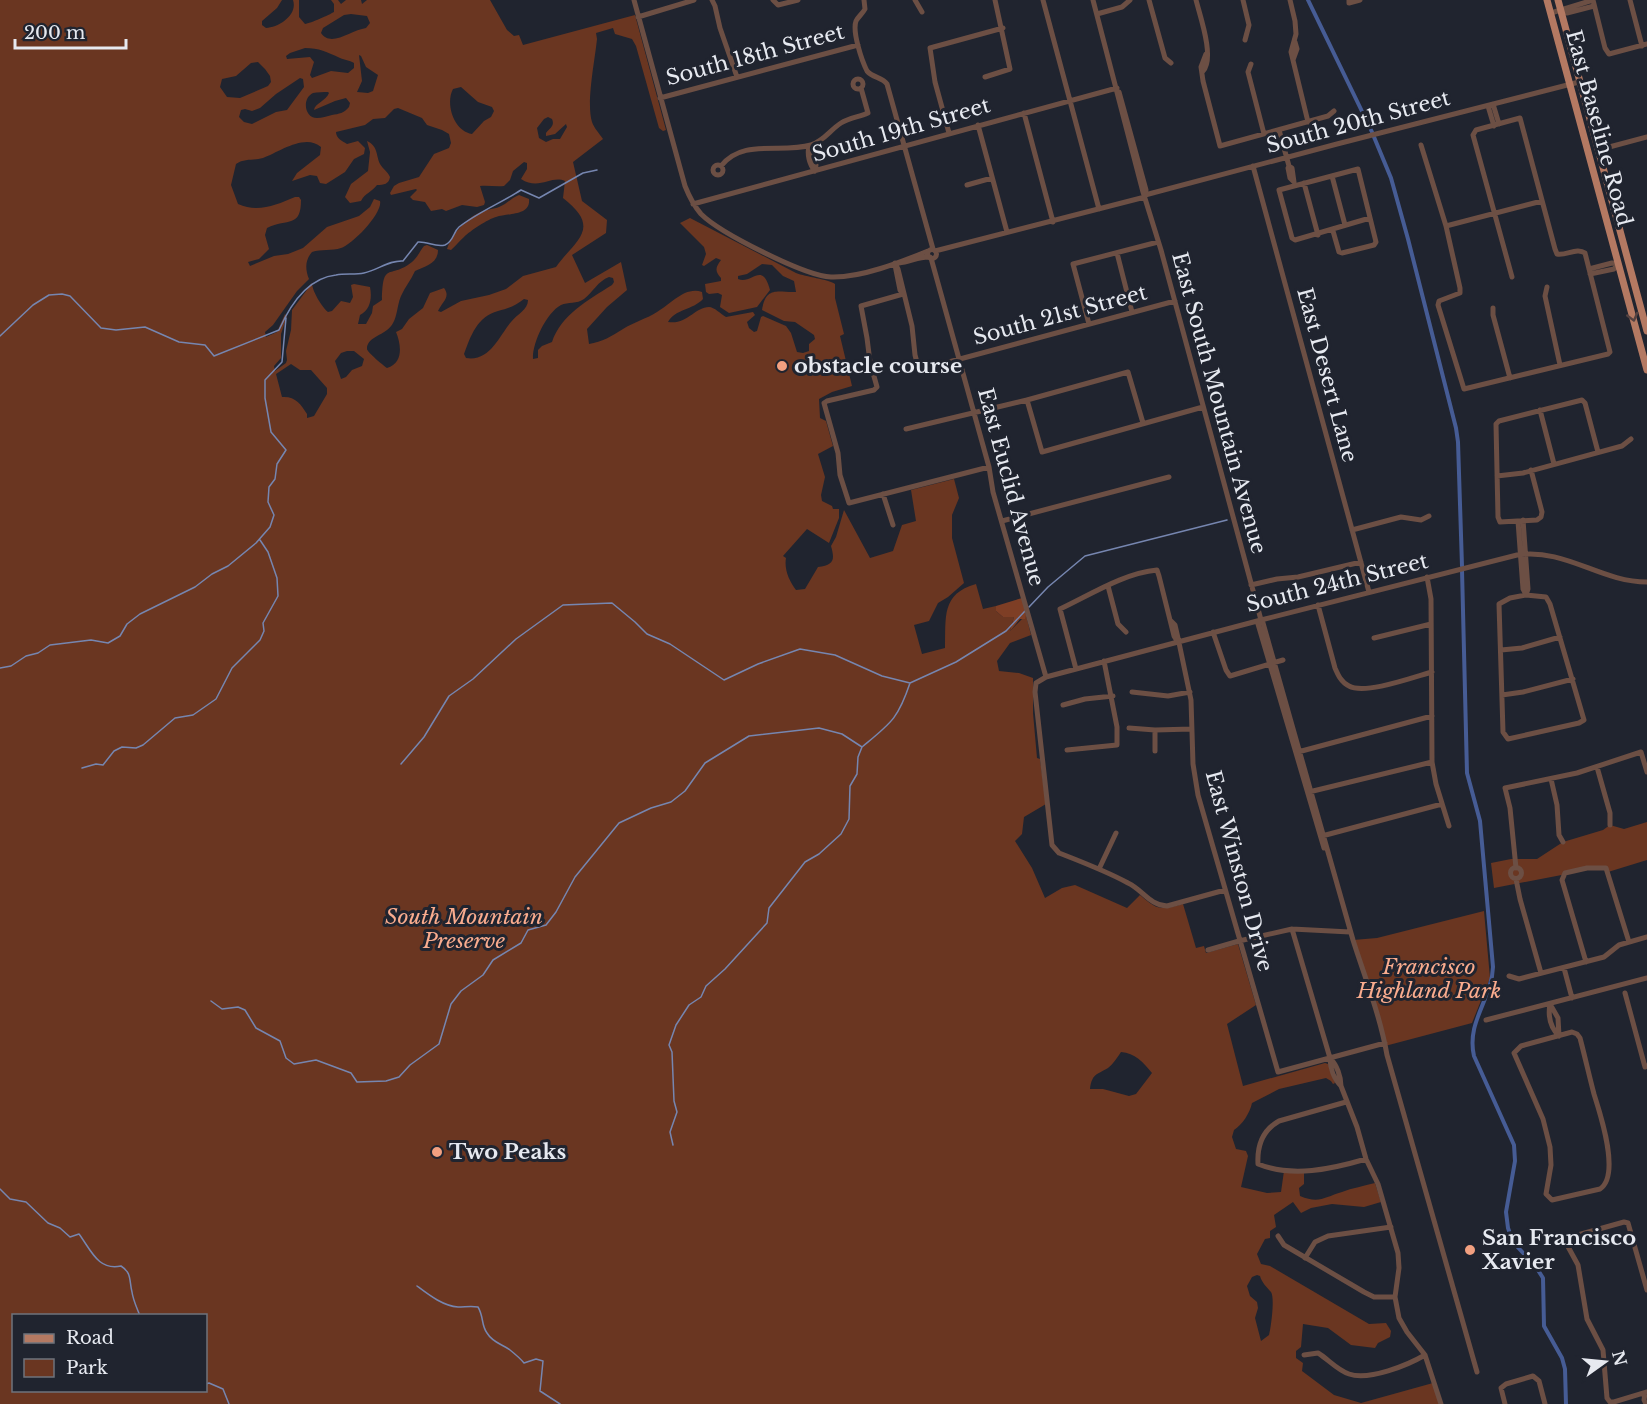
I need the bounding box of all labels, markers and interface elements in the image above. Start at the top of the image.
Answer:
scale bar [15,12,126,50]
street label: South 18th Street [663,19,847,91]
text: 200 m [24,22,85,44]
street label: East Baseline Road [1560,27,1638,229]
street label: South 20th Street [1263,85,1453,159]
street label: South 19th Street [809,92,993,168]
street label: East South Mountain Avenue [1166,249,1272,557]
street label: South 21st Street [970,279,1150,351]
street label: East Desert Lane [1291,285,1363,465]
one-way arrow [1625,312,1638,322]
place label: obstacle course [794,353,962,379]
marker: obstacle course [775,359,789,373]
street label: East Euclid Avenue [972,385,1050,589]
street label: South 24th Street [1243,548,1431,618]
street label: East Winston Drive [1200,767,1278,975]
park label: South Mountain Preserve [385,904,543,954]
park label: Francisco Highland Park [1356,954,1501,1004]
place label: Two Peaks [449,1139,566,1165]
marker: Two Peaks [430,1145,444,1159]
place label: San Francisco Xavier [1481,1225,1636,1275]
marker: San Francisco Xavier [1463,1243,1477,1257]
legend [12,1314,207,1392]
text: Road [66,1327,114,1349]
north arrow [1575,1332,1635,1392]
text: N [1608,1348,1631,1368]
text: Park [66,1357,108,1379]

